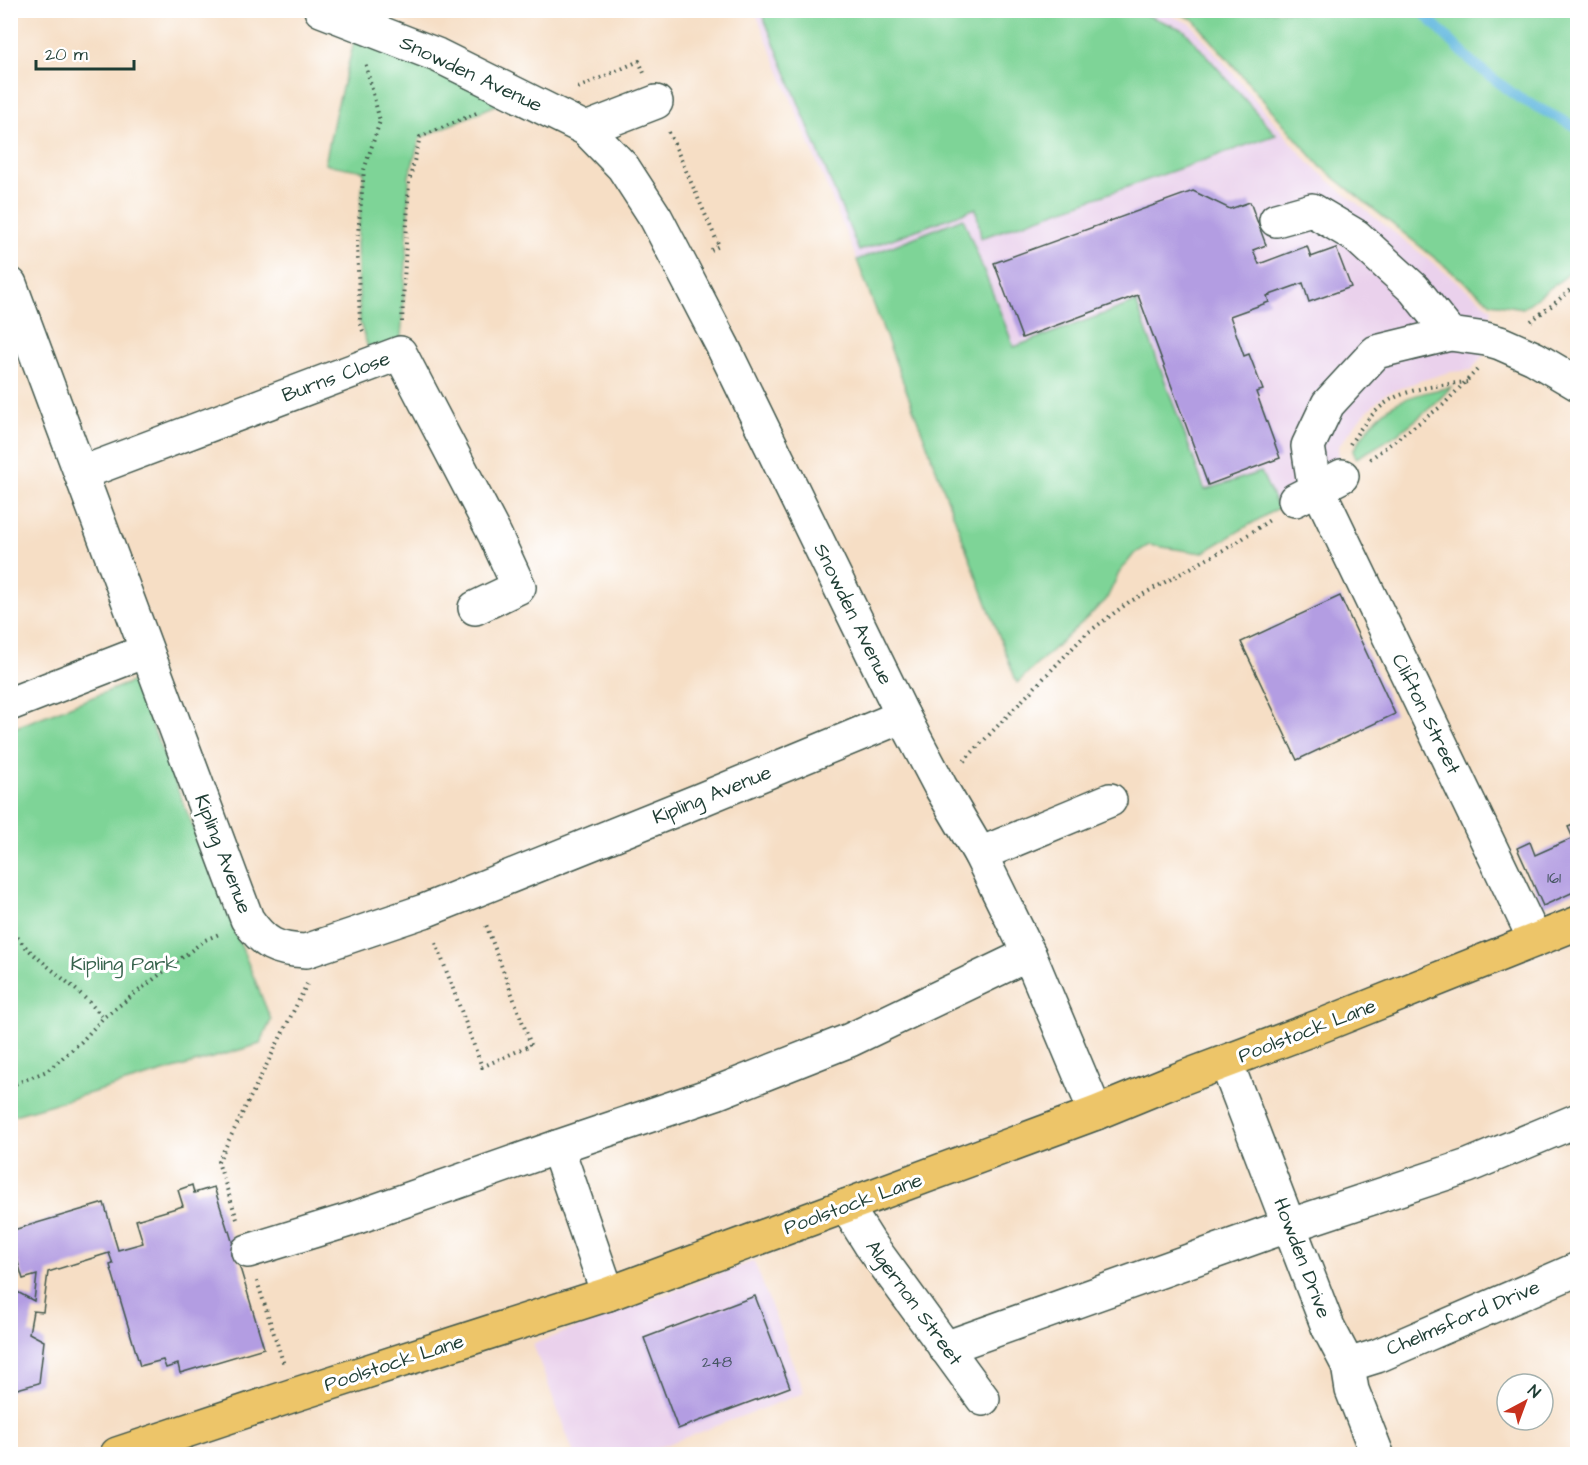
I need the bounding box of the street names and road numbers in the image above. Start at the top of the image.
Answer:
street label: Snowden Avenue [395,29,547,119]
street label: Burns Close [278,344,394,409]
street label: Snowden Avenue [807,539,899,690]
street label: Clifton Street [1385,649,1467,779]
street label: Kipling Avenue [648,758,776,832]
street label: Kipling Avenue [186,790,259,918]
street label: Poolstock Lane [1234,992,1380,1070]
street label: Poolstock Lane [780,1166,926,1242]
street label: Howden Drive [1266,1194,1338,1322]
street label: Algernon Street [858,1234,969,1372]
street label: Chelmsford Drive [1382,1273,1544,1363]
street label: Poolstock Lane [320,1327,468,1399]

